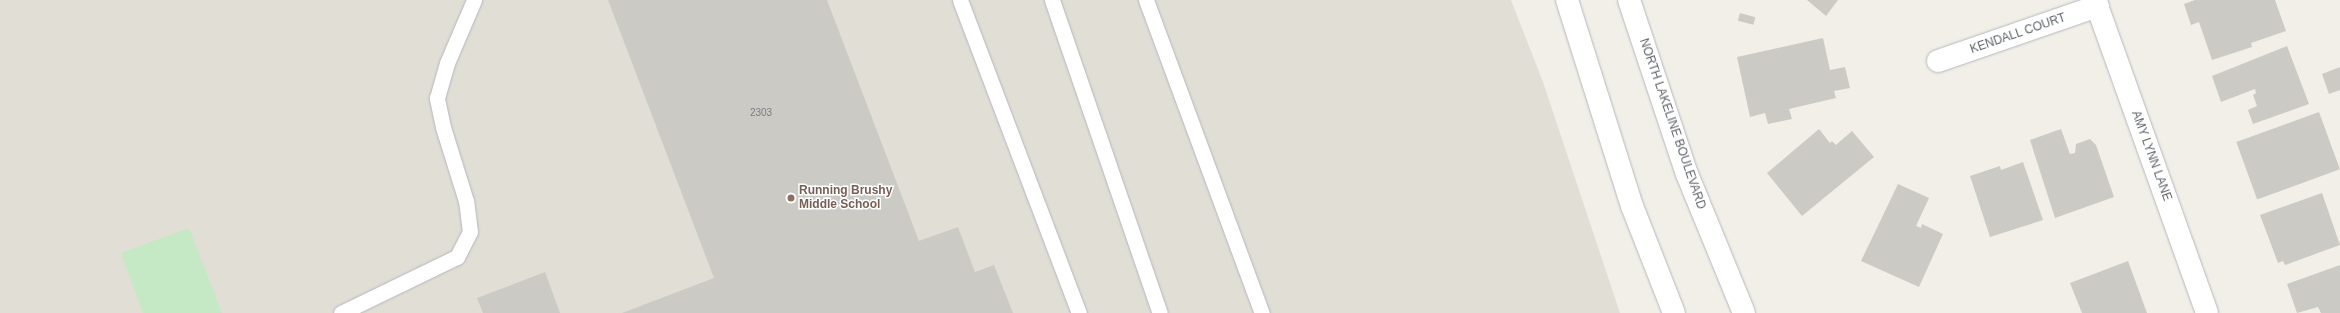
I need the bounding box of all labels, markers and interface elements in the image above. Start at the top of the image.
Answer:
street label: KENDALL COURT [1968,11,2068,57]
street label: NORTH LAKELINE BOULEVARD [1636,37,1708,211]
house number: 2303 [750,107,772,119]
street label: AMY LYNN LANE [2128,109,2174,203]
place label: Running Brushy Middle School [799,184,892,212]
marker: Running Brushy Middle School [786,193,796,203]

